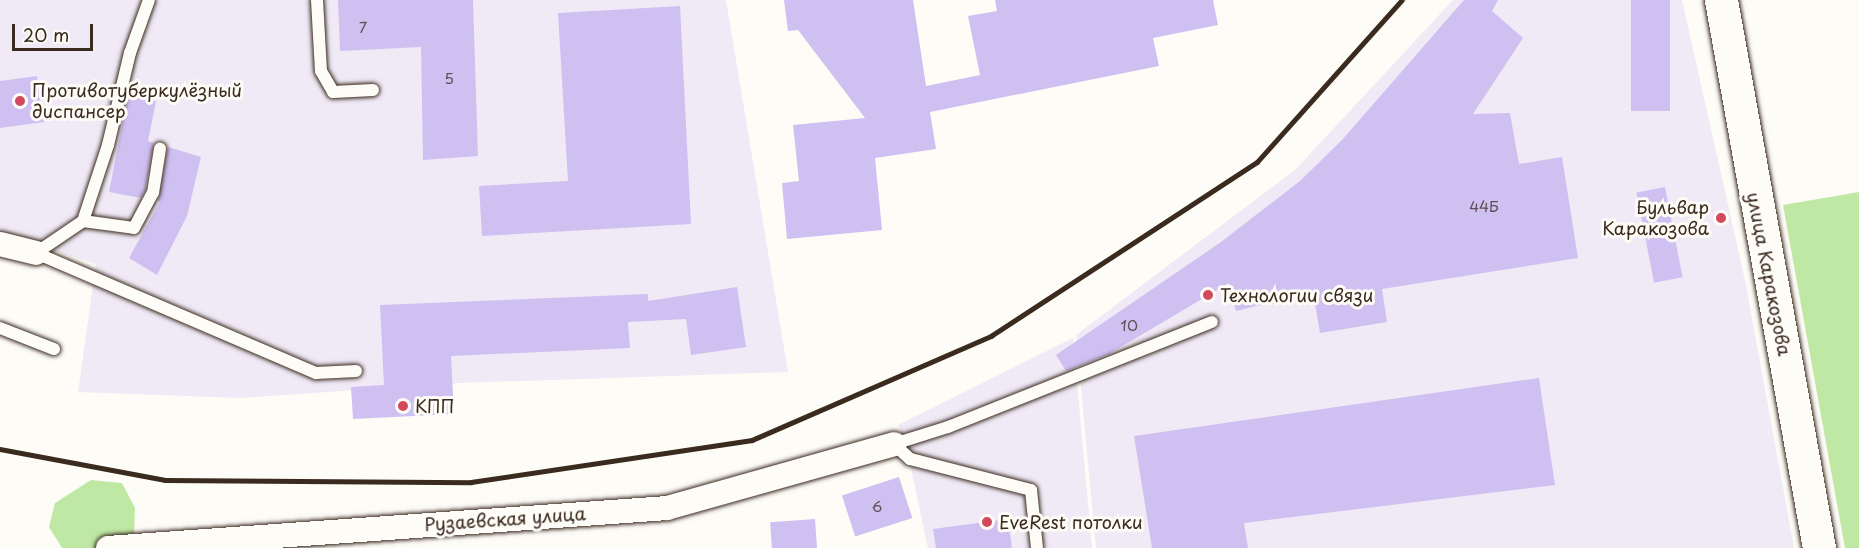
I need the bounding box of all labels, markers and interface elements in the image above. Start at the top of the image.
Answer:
scale bar [15,12,96,50]
house number: 7 [359,18,367,36]
text: 20 m [23,21,69,48]
house number: 5 [444,69,454,87]
place label: Противотуберкулёзный диспансер [32,80,242,122]
marker: Противотуберкулёзный диспансер [13,94,27,108]
street label: улица Каракозова [1743,190,1795,358]
house number: 44Б [1469,197,1499,215]
place label: Бульвар Каракозова [1602,197,1709,240]
marker: Бульвар Каракозова [1714,211,1728,225]
place label: Технологии связи [1220,284,1372,306]
marker: Технологии связи [1201,288,1215,302]
house number: 10 [1120,316,1138,334]
place label: КПП [415,395,455,417]
marker: КПП [396,399,410,413]
house number: 6 [872,497,882,515]
street label: Рузаевская улица [423,503,587,535]
place label: EveRest потолки [999,511,1142,533]
marker: EveRest потолки [980,515,994,529]

